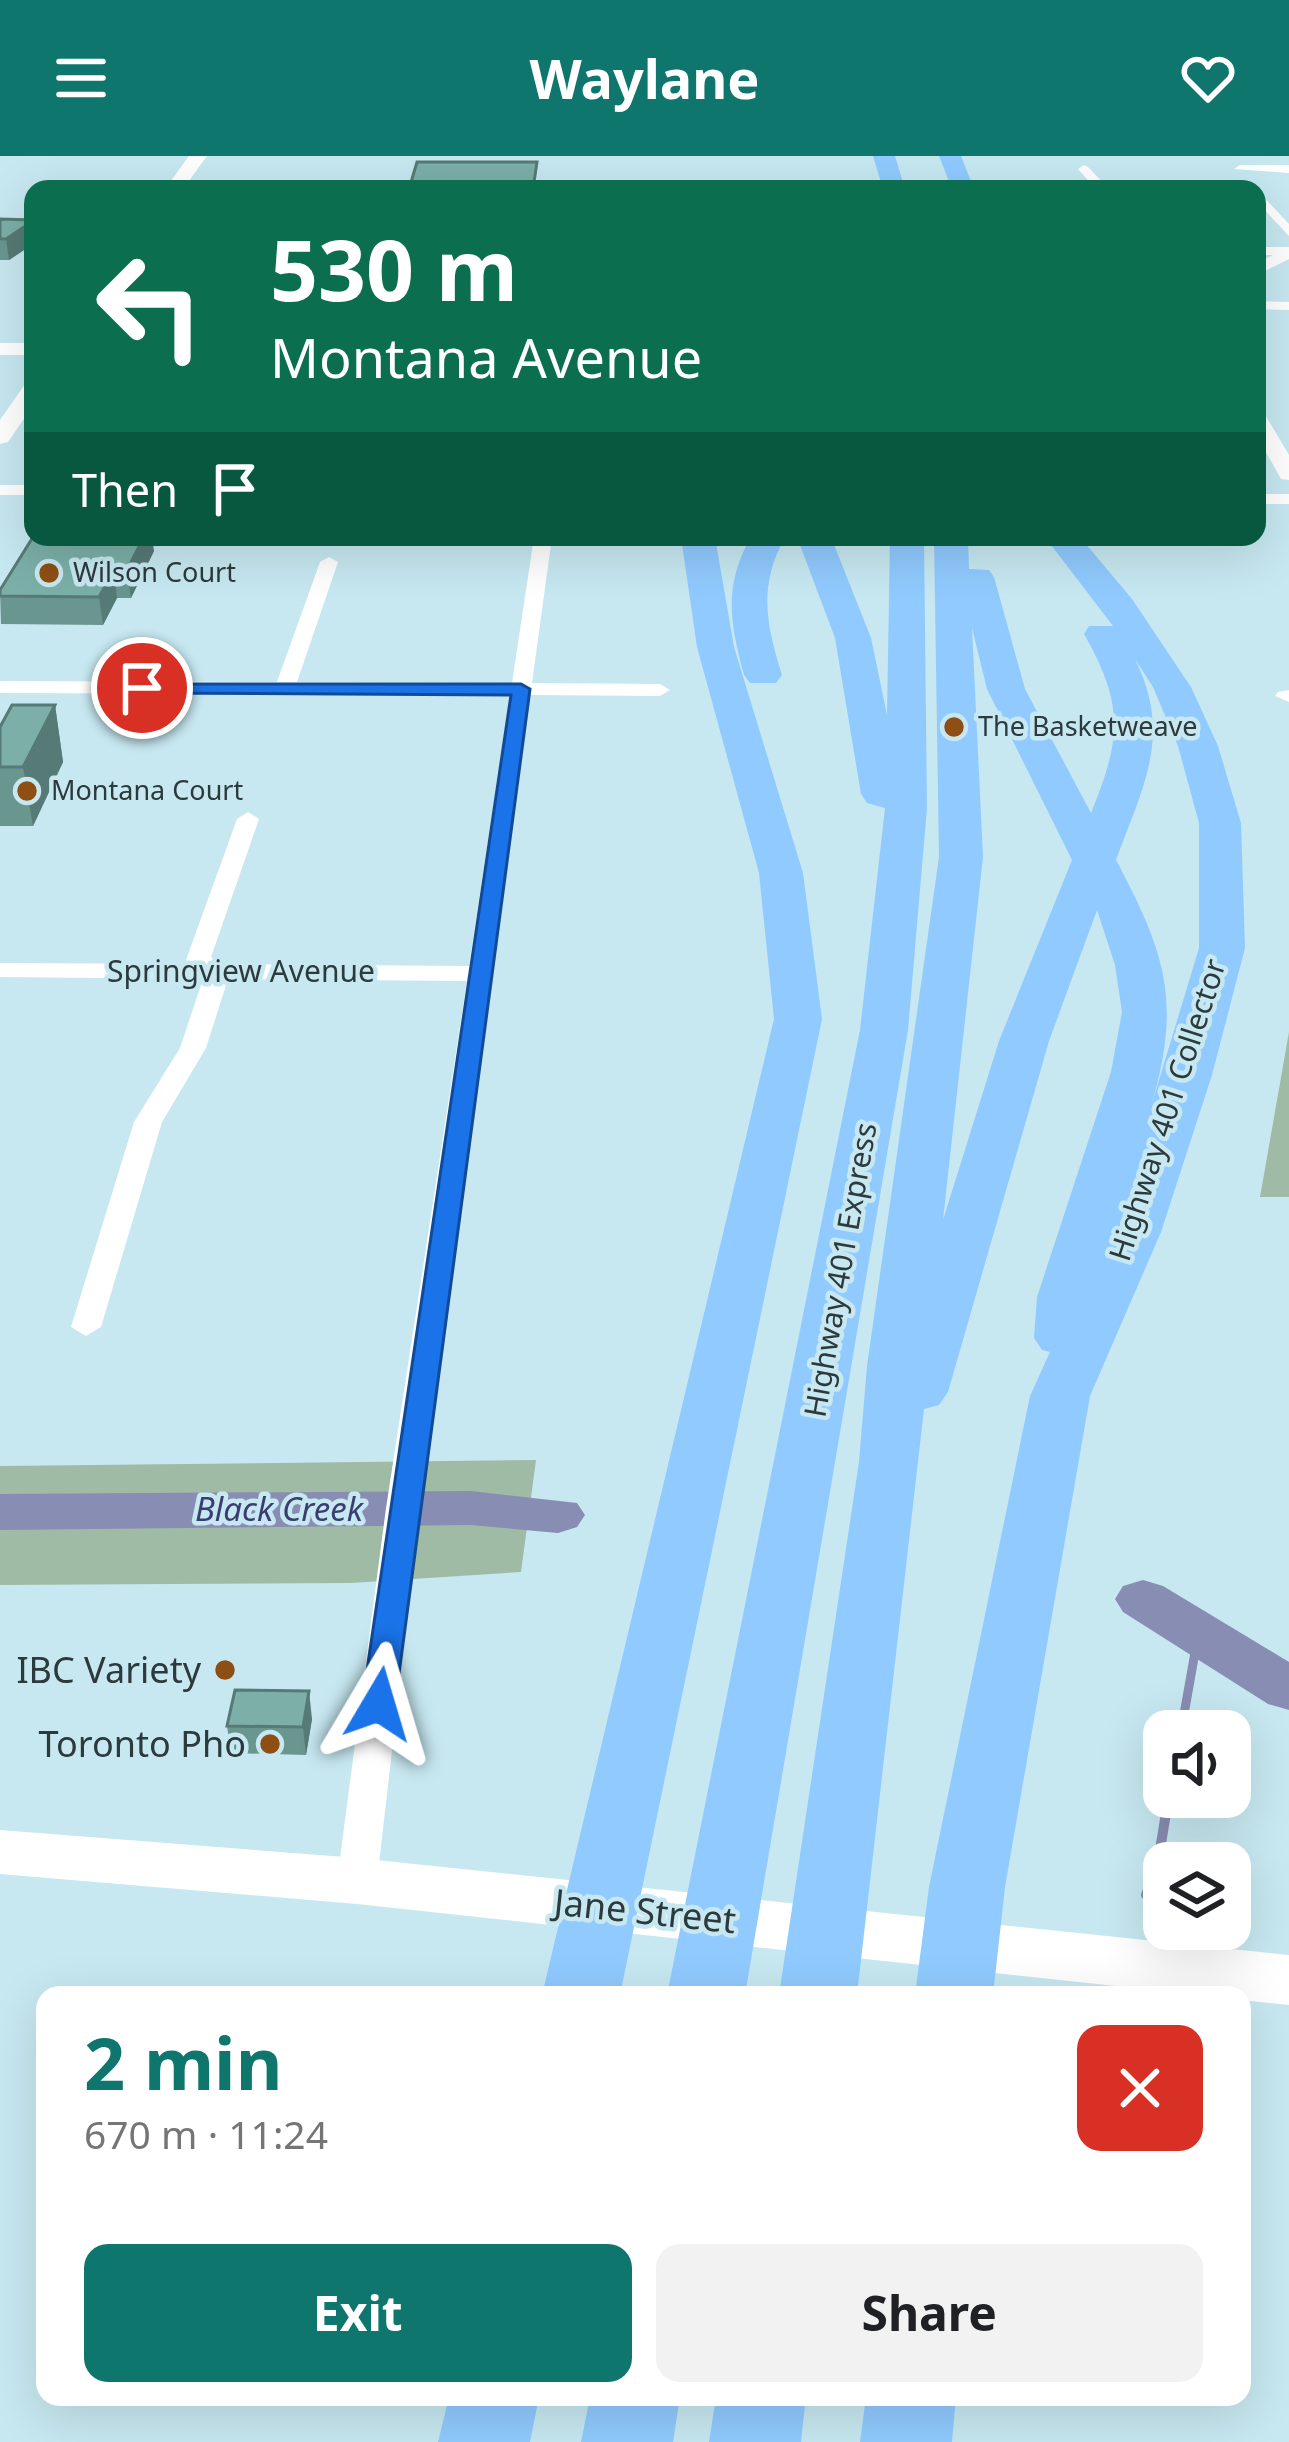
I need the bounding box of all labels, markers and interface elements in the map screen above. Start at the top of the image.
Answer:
text: Waylane [529,41,760,115]
icon: menu [48,45,114,111]
icon: heart [1175,45,1241,111]
text: 530 m [270,211,518,326]
icon: left [72,228,228,384]
text: Montana Avenue [270,320,702,394]
icon: arrive [202,456,268,522]
text: Then [72,459,178,520]
place label: Wilson Court [73,553,236,590]
marker: Wilson Court [36,560,62,586]
pin [91,637,193,739]
icon: arrive [109,655,175,721]
place label: The Basketweave [978,707,1198,744]
marker: The Basketweave [941,714,967,740]
place label: Montana Court [51,771,243,808]
marker: Montana Court [14,778,40,804]
street label: Springview Avenue [107,950,375,991]
street label: Highway 401 Collector [1098,953,1235,1266]
street label: Highway 401 Express [793,1119,886,1420]
water label: Black Creek [195,1486,365,1531]
position arrow [316,1641,442,1767]
place label: IBC Variety [16,1645,202,1694]
marker: IBC Variety [212,1657,238,1683]
map controls [1143,1710,1251,1950]
button: sound [1143,1710,1251,1818]
place label: Toronto Pho [39,1719,246,1768]
marker: Toronto Pho [257,1731,283,1757]
button: layers [1143,1842,1251,1950]
street label: Jane Street [549,1876,738,1944]
text: 2 min [84,2013,282,2111]
button: close [1077,2025,1203,2151]
text: 670 m · 11:24 [84,2107,328,2160]
button: Exit [84,2244,632,2382]
button: Share [656,2244,1203,2382]

